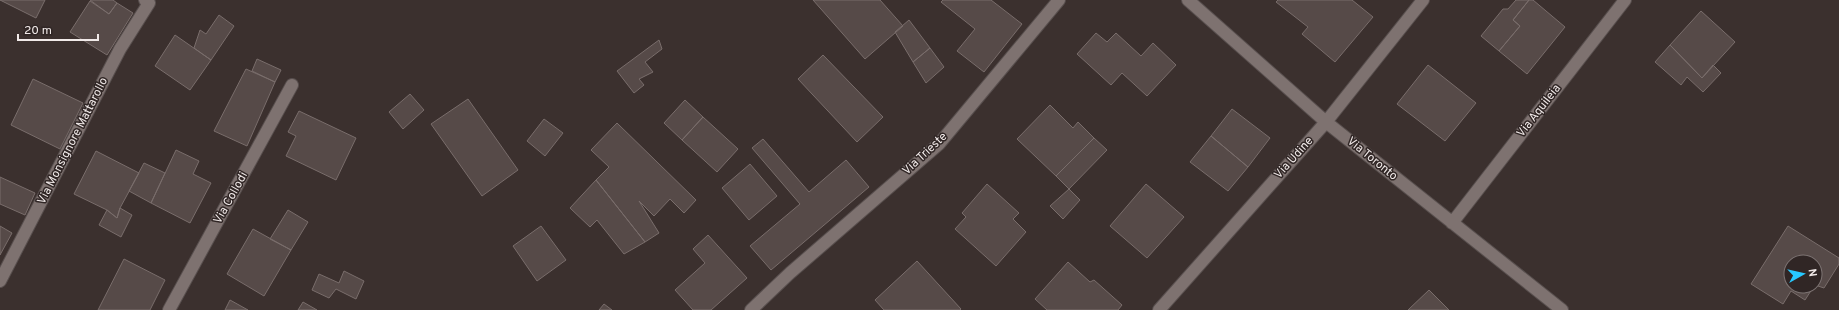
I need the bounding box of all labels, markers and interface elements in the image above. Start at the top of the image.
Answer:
scale bar [18,16,98,42]
text: 20 m [24,23,52,39]
street label: Via Monsignore Mattarollo [34,75,112,207]
street label: Via Aquileia [1513,81,1565,141]
street label: Via Trieste [899,129,951,179]
street label: Via Udine [1271,134,1317,182]
street label: Via Toronto [1343,134,1401,185]
street label: Via Collodi [210,169,252,227]
north arrow [1783,254,1823,294]
text: N [1804,268,1819,278]

